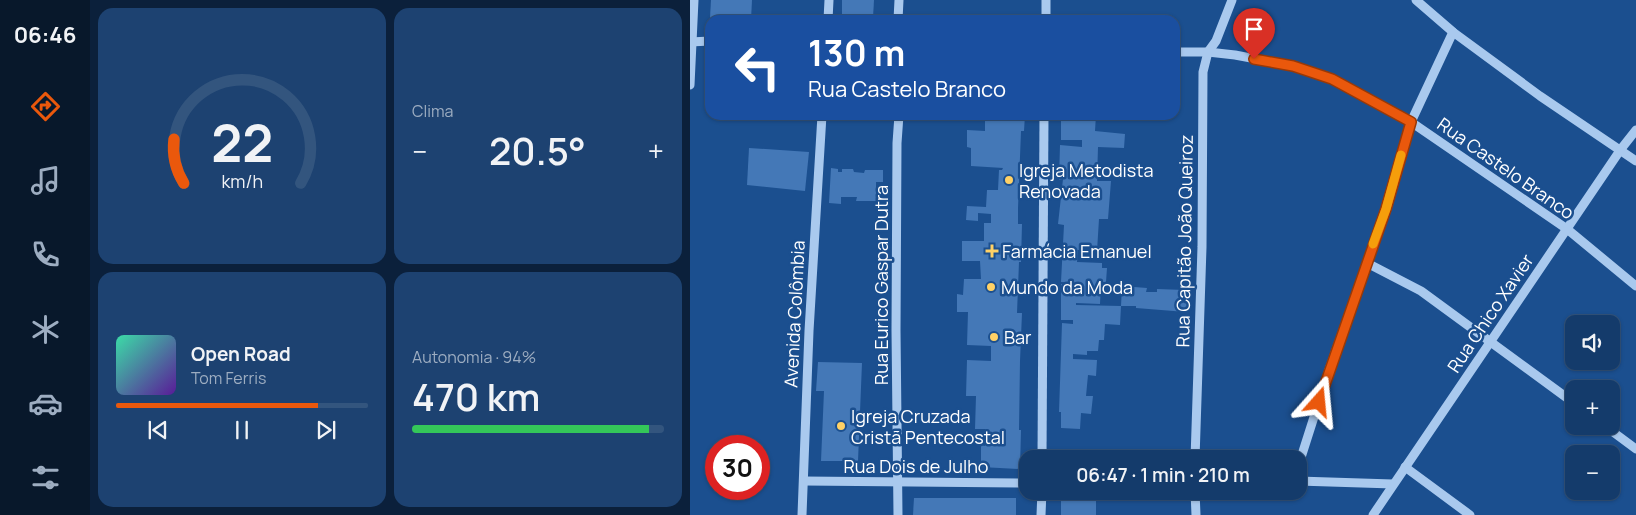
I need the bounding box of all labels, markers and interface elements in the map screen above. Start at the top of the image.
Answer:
pin [1233,8,1275,59]
icon: arrive [1240,15,1268,43]
text: 06:46 [14,20,76,50]
text: 130 m [808,29,905,77]
icon: left [725,35,790,100]
text: Rua Castelo Branco [808,74,1006,104]
icon: directions [28,89,63,124]
text: Clima [412,100,453,122]
text: 22 [211,107,273,178]
street label: Rua Castelo Branco [1433,112,1579,224]
text: 20.5° [489,124,586,176]
text: − [412,132,427,170]
text: + [648,132,664,170]
street label: Rua Capitão João Queiroz [1170,134,1198,348]
place label: Igreja Metodista Renovada [1019,158,1153,203]
icon: music [28,163,63,198]
text: km/h [221,169,263,193]
marker: Igreja Metodista Renovada [1003,174,1015,186]
street label: Rua Eurico Gaspar Dutra [869,185,893,385]
icon: phone [28,237,63,272]
place label: Farmácia Emanuel [1002,239,1152,263]
street label: Avenida Colômbia [778,240,810,388]
marker: Farmácia Emanuel [986,245,998,257]
street label: Rua Chico Xavier [1441,249,1539,377]
place label: Mundo da Moda [1001,275,1133,299]
marker: Mundo da Moda [985,281,997,293]
icon: climate [28,312,63,347]
map controls [1565,315,1620,500]
button: sound [1565,315,1620,370]
place label: Bar [1004,325,1032,349]
marker: Bar [988,331,1000,343]
text: Open Road [191,341,291,367]
text: Autonomia · 94% [412,346,536,368]
text: Tom Ferris [191,367,266,389]
text: 470 km [412,370,540,422]
position arrow [1292,375,1344,427]
button: + [1565,380,1620,435]
icon: car [28,386,63,421]
place label: Igreja Cruzada Cristã Pentecostal [851,404,1005,449]
icon: previous [144,416,172,444]
icon: pause [228,416,256,444]
icon: next [312,416,340,444]
marker: Igreja Cruzada Cristã Pentecostal [835,420,847,432]
speed limit sign: 30 [705,435,770,500]
button: − [1565,445,1620,500]
street label: Rua Dois de Julho [844,454,989,478]
icon: filters [28,460,63,495]
text: 06:47 · 1 min · 210 m [1076,462,1250,488]

